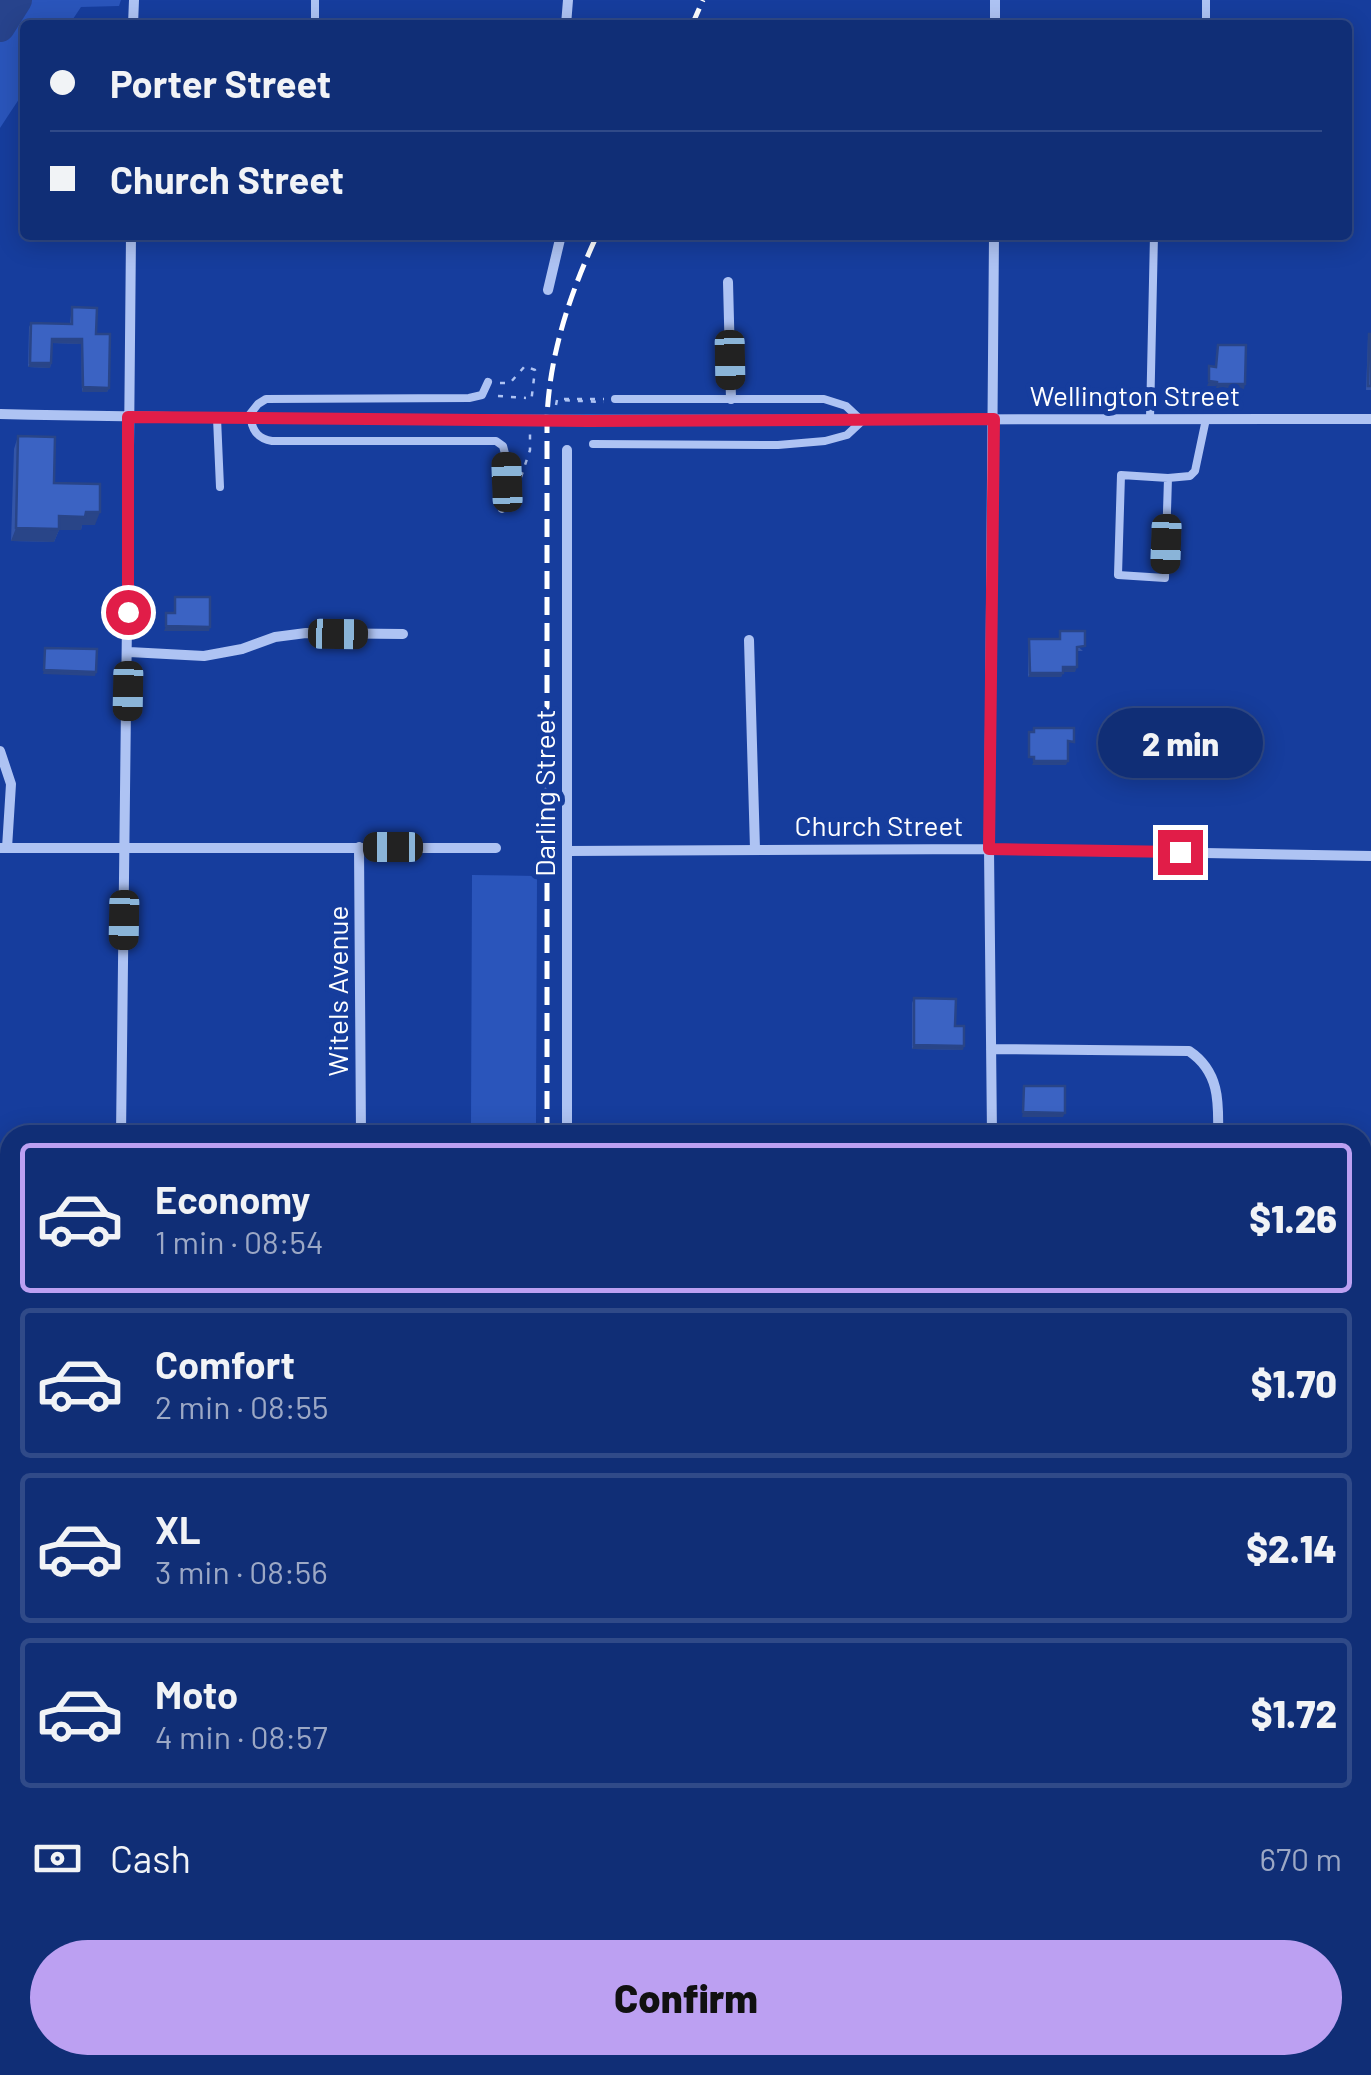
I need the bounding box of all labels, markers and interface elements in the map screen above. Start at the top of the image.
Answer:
text: Porter Street [110,60,331,106]
text: Church Street [110,156,344,202]
car [714,330,746,390]
street label: Wellington Street [1030,378,1240,412]
car [491,451,523,513]
car [1150,513,1182,575]
route start [106,590,151,635]
car [308,618,368,650]
car [112,661,144,721]
callout: 2 min [1098,707,1262,777]
street label: Darling Street [527,709,561,877]
text: 2 min [1142,724,1219,762]
street label: Church Street [795,808,963,842]
route end [1158,830,1203,875]
car [363,832,423,862]
car [108,890,140,950]
street label: Witels Avenue [320,906,354,1076]
icon: car [35,1173,125,1263]
text: Economy [155,1176,310,1222]
text: $1.26 [1249,1195,1337,1241]
text: 1 min · 08:54 [155,1222,324,1260]
icon: car [35,1338,125,1428]
text: Comfort [155,1341,295,1387]
text: $1.70 [1251,1360,1337,1406]
text: 2 min · 08:55 [155,1387,328,1425]
icon: car [35,1503,125,1593]
text: XL [155,1506,201,1552]
text: $2.14 [1246,1525,1337,1571]
text: 3 min · 08:56 [155,1552,328,1590]
icon: car [35,1668,125,1758]
text: Moto [155,1671,238,1717]
text: $1.72 [1251,1690,1337,1736]
text: 4 min · 08:57 [155,1717,328,1755]
icon: cash [30,1831,85,1886]
text: Cash [110,1835,191,1881]
text: 670 m [1259,1839,1342,1877]
button: Confirm [30,1940,1342,2055]

